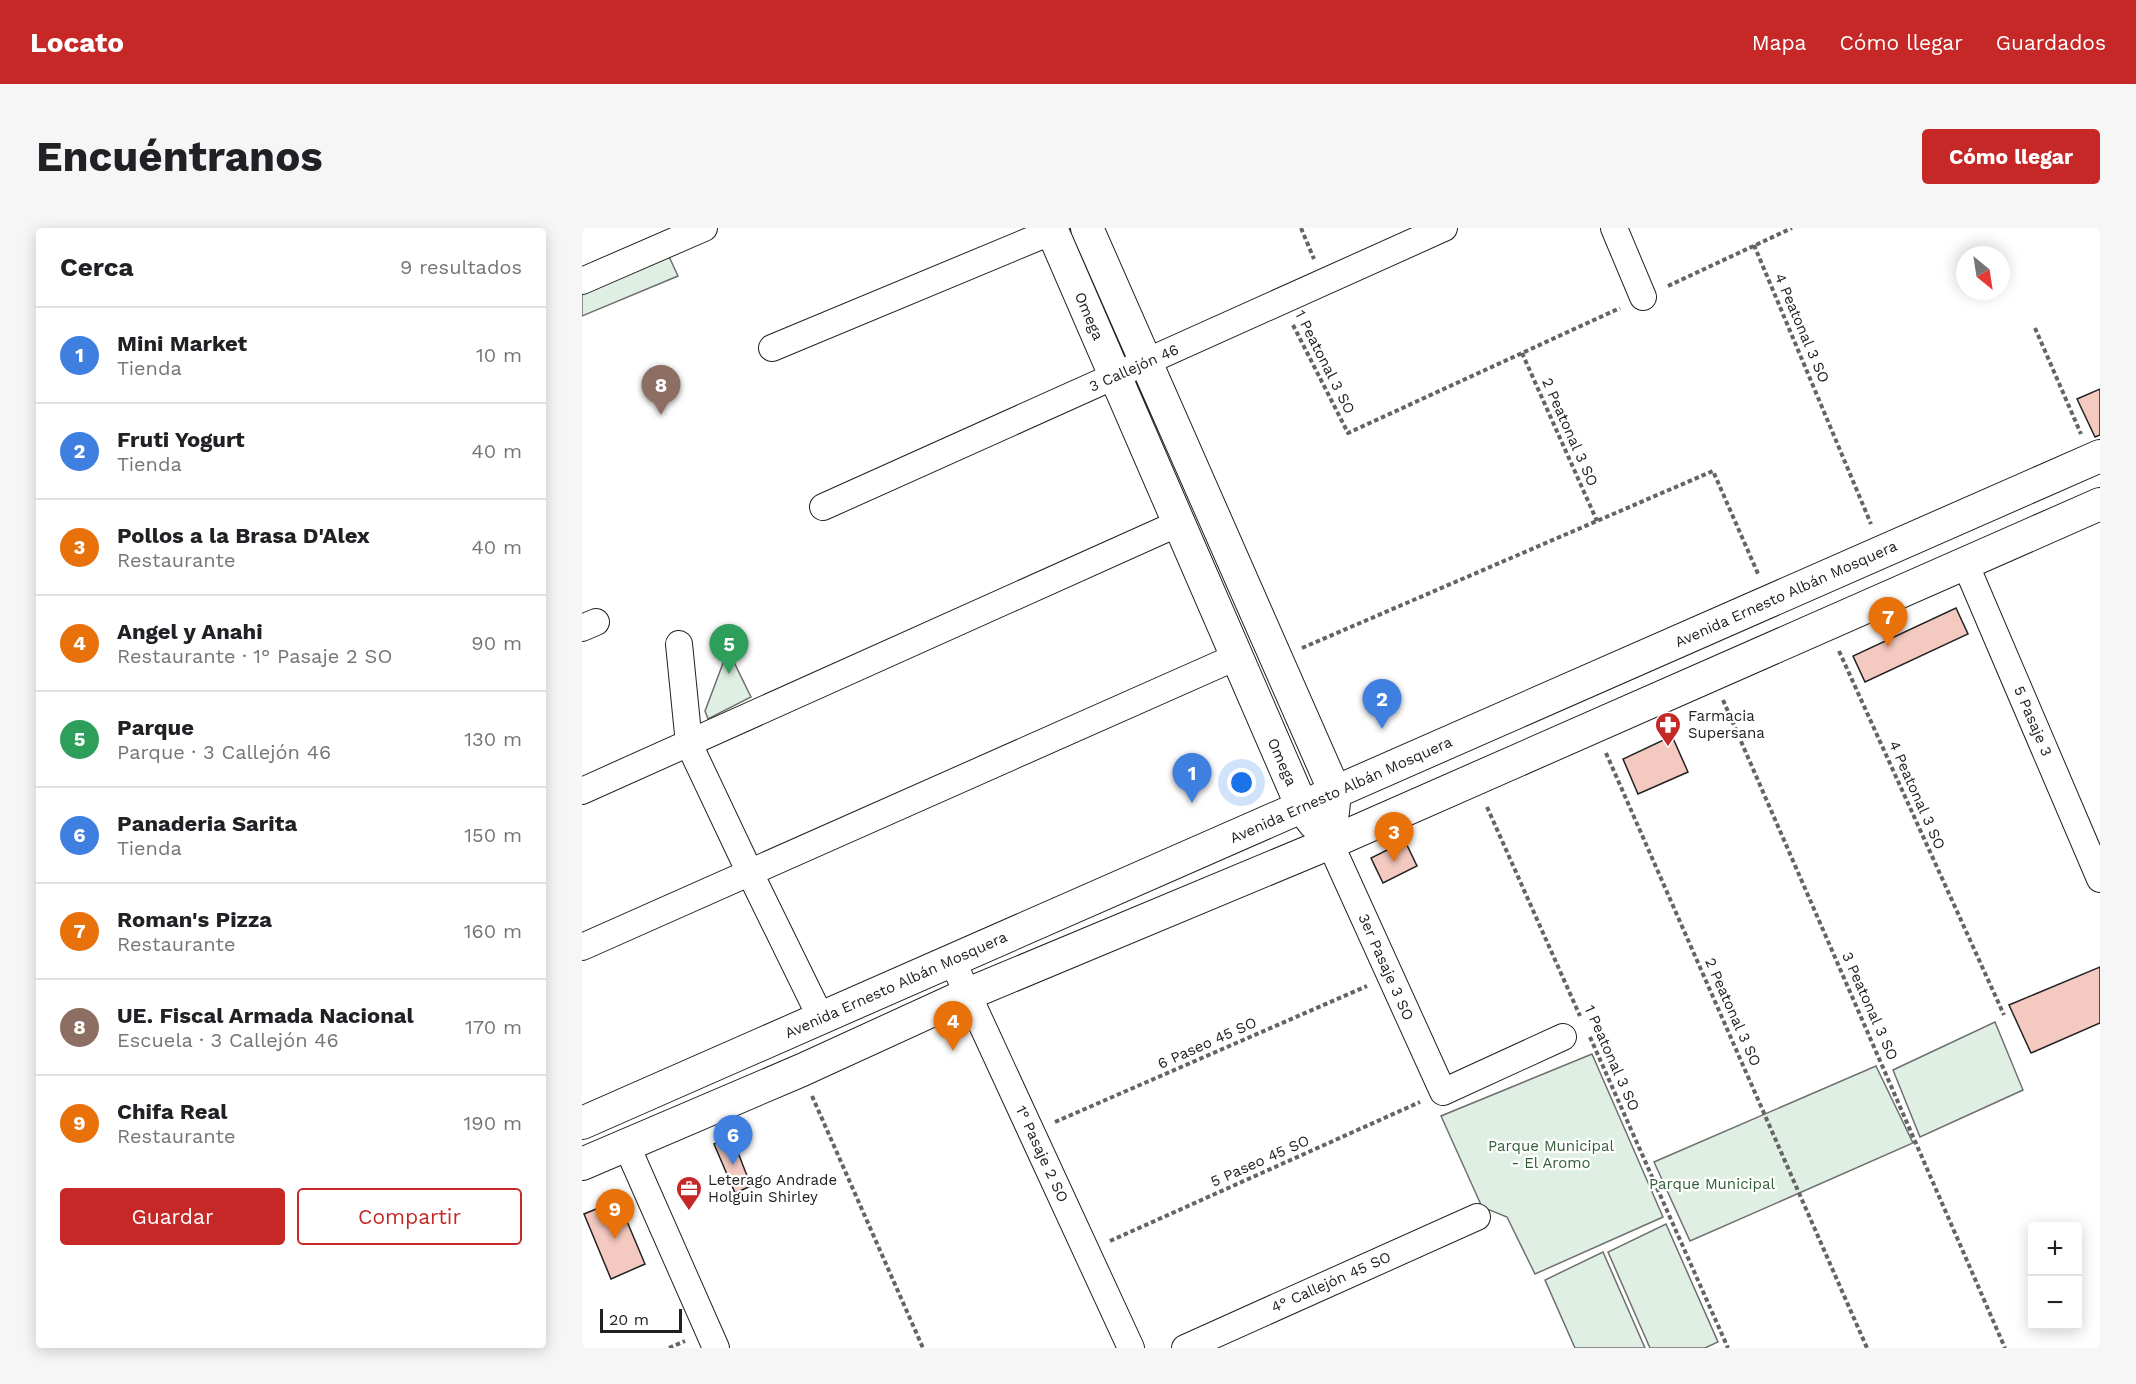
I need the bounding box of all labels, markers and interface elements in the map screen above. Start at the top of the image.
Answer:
text: Locato [30,26,124,59]
text: Mapa [1752,30,1806,55]
text: Cómo llegar [1839,30,1963,55]
text: Guardados [1996,30,2106,55]
button: Cómo llegar [1922,129,2100,184]
text: Encuéntranos [36,132,323,181]
north arrow [1956,246,2010,300]
text: Cerca [60,252,134,282]
text: 9 resultados [400,255,522,279]
street label: 4 Peatonal 3 SO [1771,271,1833,385]
street label: Omega [1071,289,1107,343]
street label: 1 Peatonal 3 SO [1291,307,1359,417]
text: Mini Market [117,331,247,356]
street label: 3 Callejón 46 [1086,340,1182,396]
text: 1 [75,343,84,367]
text: 10 m [476,343,522,367]
text: Tienda [117,356,182,380]
pin: 8 [642,366,680,415]
street label: 2 Peatonal 3 SO [1538,375,1602,489]
text: Fruti Yogurt [117,427,245,452]
text: 2 [74,439,85,463]
text: 40 m [471,439,522,463]
text: Tienda [117,452,182,476]
text: Pollos a la Brasa D'Alex [117,523,370,548]
text: 3 [74,535,85,559]
text: 40 m [471,535,522,559]
street label: Avenida Ernesto Albán Mosquera [1672,537,1900,651]
text: Restaurante [117,548,235,572]
pin: 7 [1868,598,1908,647]
text: Angel y Anahi [117,619,263,644]
pin: 5 [710,624,748,674]
text: 4 [73,631,86,655]
text: 90 m [471,631,522,655]
text: Restaurante · 1° Pasaje 2 SO [117,644,392,668]
pin: 2 [1362,680,1402,729]
street label: 5 Pasaje 3 [2010,683,2056,759]
place label: Farmacia Supersana [1688,707,1765,742]
pharmacy icon: Farmacia Supersana [1653,710,1683,748]
text: Parque [117,715,194,740]
text: 5 [74,727,85,751]
text: 130 m [464,727,522,751]
street label: Avenida Ernesto Albán Mosquera [1227,733,1455,847]
street label: Omega [1263,735,1301,789]
street label: 4 Peatonal 3 SO [1885,738,1949,852]
text: Parque · 3 Callejón 46 [117,740,331,764]
pin: 1 [1172,754,1212,803]
your location [1227,768,1256,797]
text: Panaderia Sarita [117,811,297,836]
pin: 3 [1374,812,1414,862]
text: 6 [73,823,86,847]
text: 150 m [464,823,522,847]
text: Tienda [117,836,182,860]
text: Roman's Pizza [117,907,272,932]
street label: 3er Pasaje 3 SO [1354,911,1418,1023]
text: 7 [73,919,86,943]
text: 160 m [464,919,522,943]
street label: Avenida Ernesto Albán Mosquera [782,928,1010,1042]
text: Restaurante [117,932,235,956]
street label: 3 Peatonal 3 SO [1838,949,1902,1063]
street label: 2 Peatonal 3 SO [1701,955,1765,1069]
pin: 4 [934,1002,973,1051]
street label: 1 Peatonal 3 SO [1581,1002,1643,1114]
text: UE. Fiscal Armada Nacional [117,1003,414,1028]
street label: 6 Paseo 45 SO [1155,1013,1259,1073]
text: 8 [73,1015,86,1039]
text: 170 m [465,1015,522,1039]
text: Escuela · 3 Callejón 46 [117,1028,339,1052]
text: Chifa Real [117,1099,227,1124]
street label: 1° Pasaje 2 SO [1012,1103,1072,1205]
text: 9 [73,1111,86,1135]
text: 190 m [464,1111,522,1135]
pin: 6 [714,1116,752,1165]
text: Restaurante [117,1124,235,1148]
street label: 5 Paseo 45 SO [1208,1131,1312,1191]
park label: Parque Municipal - El Aromo [1488,1137,1614,1172]
place label: Leterago Andrade Holguin Shirley [708,1171,837,1206]
office icon: Leterago Andrade Holguin Shirley [674,1174,704,1212]
park label: Parque Municipal [1649,1175,1775,1193]
button: Guardar [60,1188,285,1245]
button: Compartir [297,1188,522,1245]
pin: 9 [596,1190,634,1239]
map controls [2028,1222,2082,1330]
button: + [2028,1222,2082,1276]
street label: 4° Callejón 45 SO [1268,1248,1394,1316]
button: − [2028,1276,2082,1330]
scale bar [600,1306,682,1334]
text: 20 m [609,1310,649,1329]

